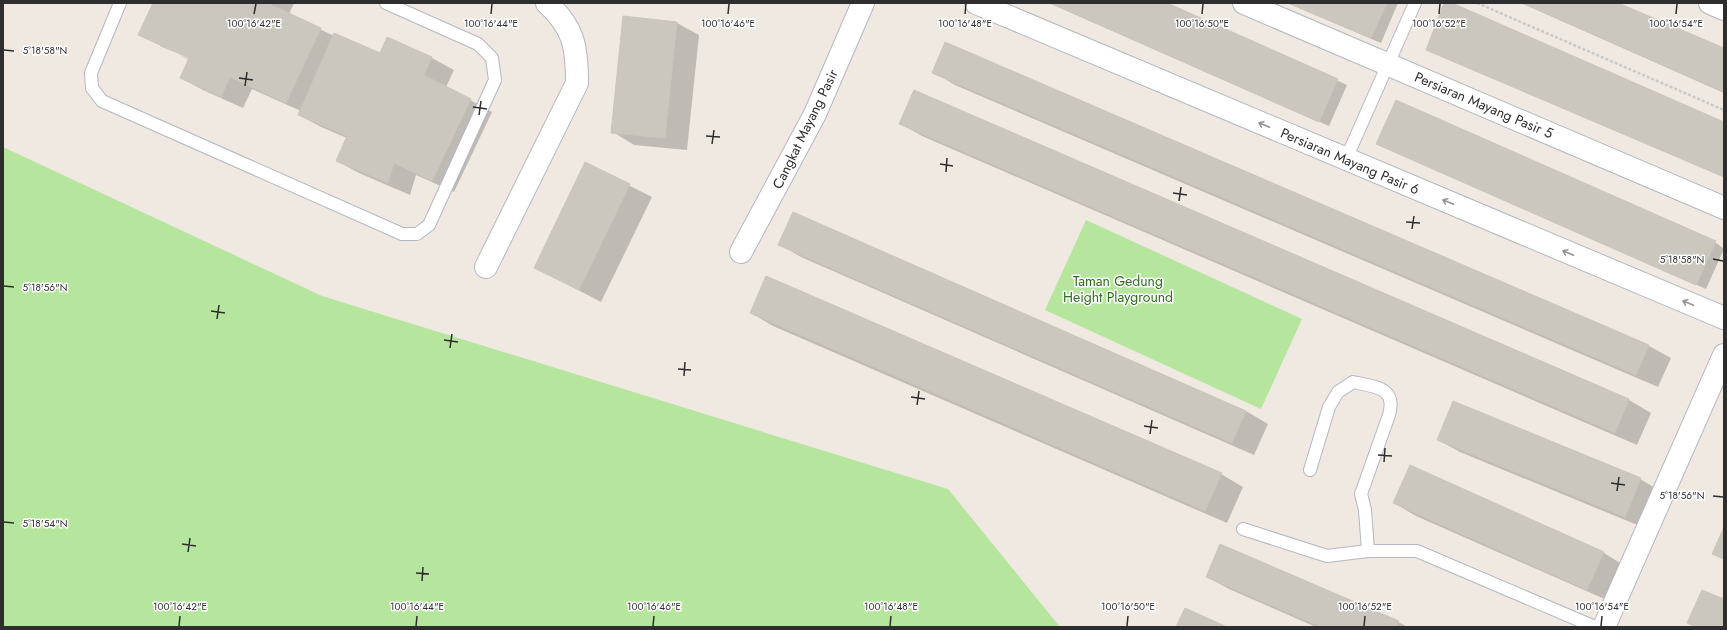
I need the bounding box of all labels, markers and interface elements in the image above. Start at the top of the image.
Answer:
text: 100°16'42"E [227,16,281,31]
text: 100°16'44"E [464,16,518,31]
text: 100°16'46"E [701,16,755,31]
text: 100°16'48"E [938,16,992,31]
text: 100°16'50"E [1175,16,1229,31]
text: 100°16'52"E [1412,16,1466,31]
text: 100°16'54"E [1649,16,1703,31]
text: 5°18'58"N [23,43,67,58]
street label: Cangkat Mayang Pasir [767,66,843,192]
street label: Persiaran Mayang Pasir 5 [1412,67,1557,143]
one-way arrow [1259,120,1271,128]
street label: Persiaran Mayang Pasir 6 [1277,123,1423,199]
one-way arrow [1443,198,1455,206]
one-way arrow [1563,248,1575,256]
text: 5°18'58"N [1660,252,1704,267]
park label: Taman Gedung Height Playground [1063,271,1173,307]
text: 5°18'56"N [22,280,68,295]
one-way arrow [1683,299,1695,307]
text: 5°18'56"N [1659,488,1705,503]
text: 5°18'54"N [22,516,68,531]
text: 100°16'42"E [153,599,207,614]
text: 100°16'44"E [390,599,444,614]
text: 100°16'46"E [627,599,681,614]
text: 100°16'48"E [864,599,918,614]
text: 100°16'50"E [1101,599,1155,614]
text: 100°16'52"E [1338,599,1392,614]
text: 100°16'54"E [1575,599,1629,614]

